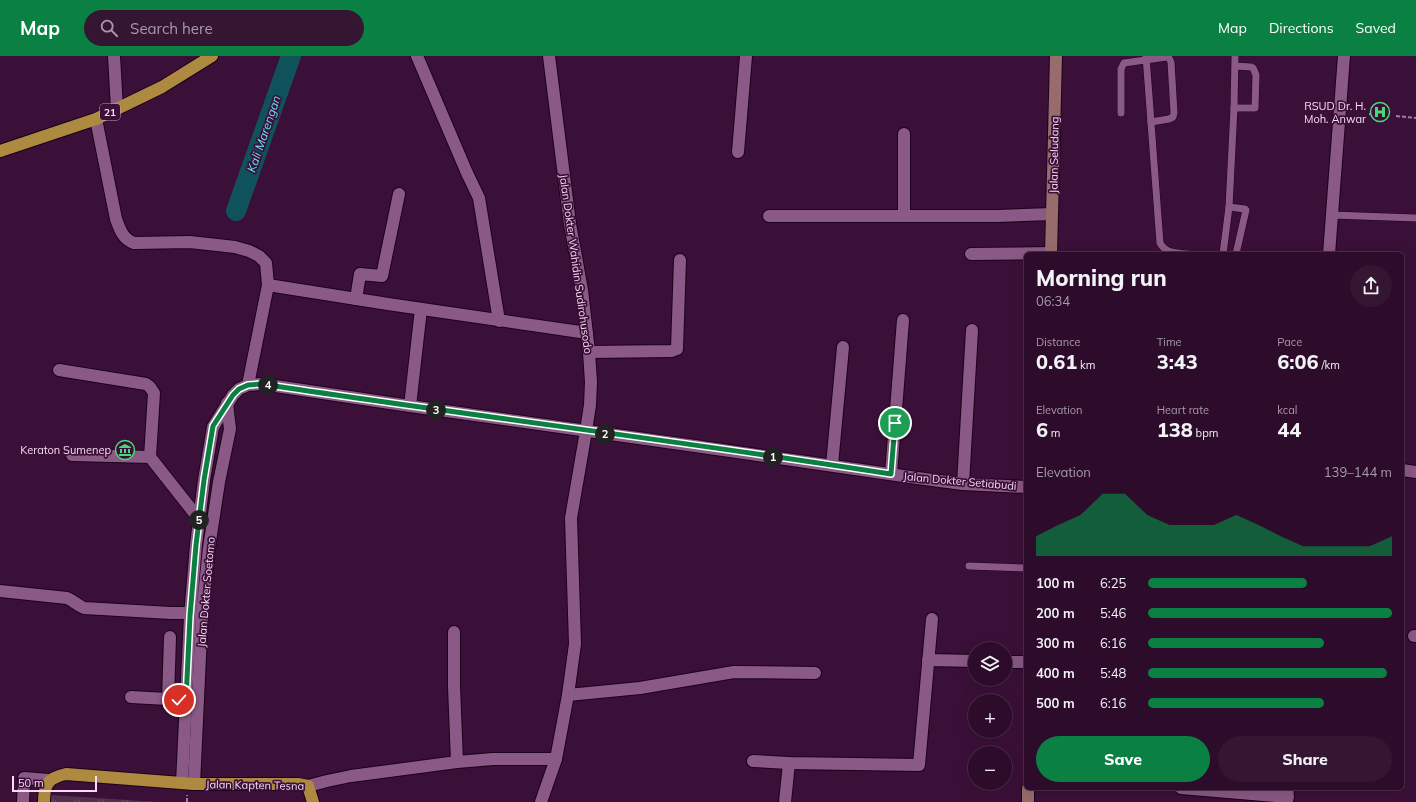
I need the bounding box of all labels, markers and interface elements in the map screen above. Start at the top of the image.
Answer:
search box [84,10,364,46]
text: Map [20,16,60,40]
icon: search [98,17,120,39]
text: Search here [130,19,213,38]
text: Map [1218,19,1247,37]
text: Directions [1269,19,1334,37]
text: Saved [1356,19,1396,37]
water label: Kali Marengan [243,93,284,174]
place label: RSUD Dr. H. Moh. Anwar [1304,99,1366,126]
hospital icon: RSUD Dr. H. Moh. Anwar [1369,101,1391,123]
road number: 21 [100,104,120,120]
street label: Jalan Seludang [1046,116,1062,194]
street label: Jalan Dokter Wahidin Sudirohusodo [556,173,596,355]
text: Morning run [1036,264,1167,292]
button: share [1350,265,1392,307]
text: 06:34 [1036,293,1070,309]
text: Distance [1036,335,1080,349]
text: Time [1157,335,1182,349]
text: Pace [1277,335,1302,349]
text: 0.61 [1036,349,1077,374]
text: 3:43 [1157,349,1198,374]
text: 6:06 [1277,349,1319,374]
text: km [1077,358,1095,372]
text: /km [1319,358,1340,372]
pin: 4 [258,375,278,395]
text: 4 [265,378,271,392]
pin: 3 [426,400,446,420]
text: 3 [433,403,439,417]
text: Elevation [1036,403,1083,417]
text: Heart rate [1157,403,1209,417]
text: kcal [1277,403,1297,417]
pin [878,406,912,440]
icon: arrive [884,412,906,434]
text: 6 [1036,417,1048,442]
text: 138 [1157,417,1193,442]
text: 44 [1277,417,1301,442]
pin: 2 [595,424,615,444]
text: m [1048,426,1061,440]
text: bpm [1193,426,1218,440]
text: 2 [602,427,608,441]
museum icon: Keraton Sumenep [114,439,136,461]
place label: Keraton Sumenep [20,443,111,457]
pin: 1 [763,447,783,467]
text: 1 [770,450,776,464]
text: Elevation [1036,464,1091,480]
text: 139–144 m [1324,464,1392,480]
street label: Jalan Dokter Setiabudi [903,469,1017,493]
pin: 5 [189,510,209,530]
text: 5 [196,513,202,527]
street label: Jalan Dokter Soetomo [194,536,218,648]
text: 100 m [1036,575,1075,591]
text: 6:25 [1100,575,1126,591]
text: 200 m [1036,605,1075,621]
text: 5:46 [1100,605,1126,621]
text: 300 m [1036,635,1075,651]
text: 6:16 [1100,635,1126,651]
map controls [968,642,1012,790]
button: layers [968,642,1012,686]
text: 400 m [1036,665,1075,681]
text: 5:48 [1100,665,1126,681]
pin [162,683,196,717]
icon: check [168,689,190,711]
button: + [968,694,1012,738]
text: 500 m [1036,695,1075,711]
text: 6:16 [1100,695,1126,711]
button: Save [1036,736,1210,782]
button: Share [1218,736,1392,782]
button: − [968,746,1012,790]
scale bar [12,774,97,793]
text: 50 m [18,776,44,790]
street label: Jalan Kapten Tesna [206,777,304,793]

